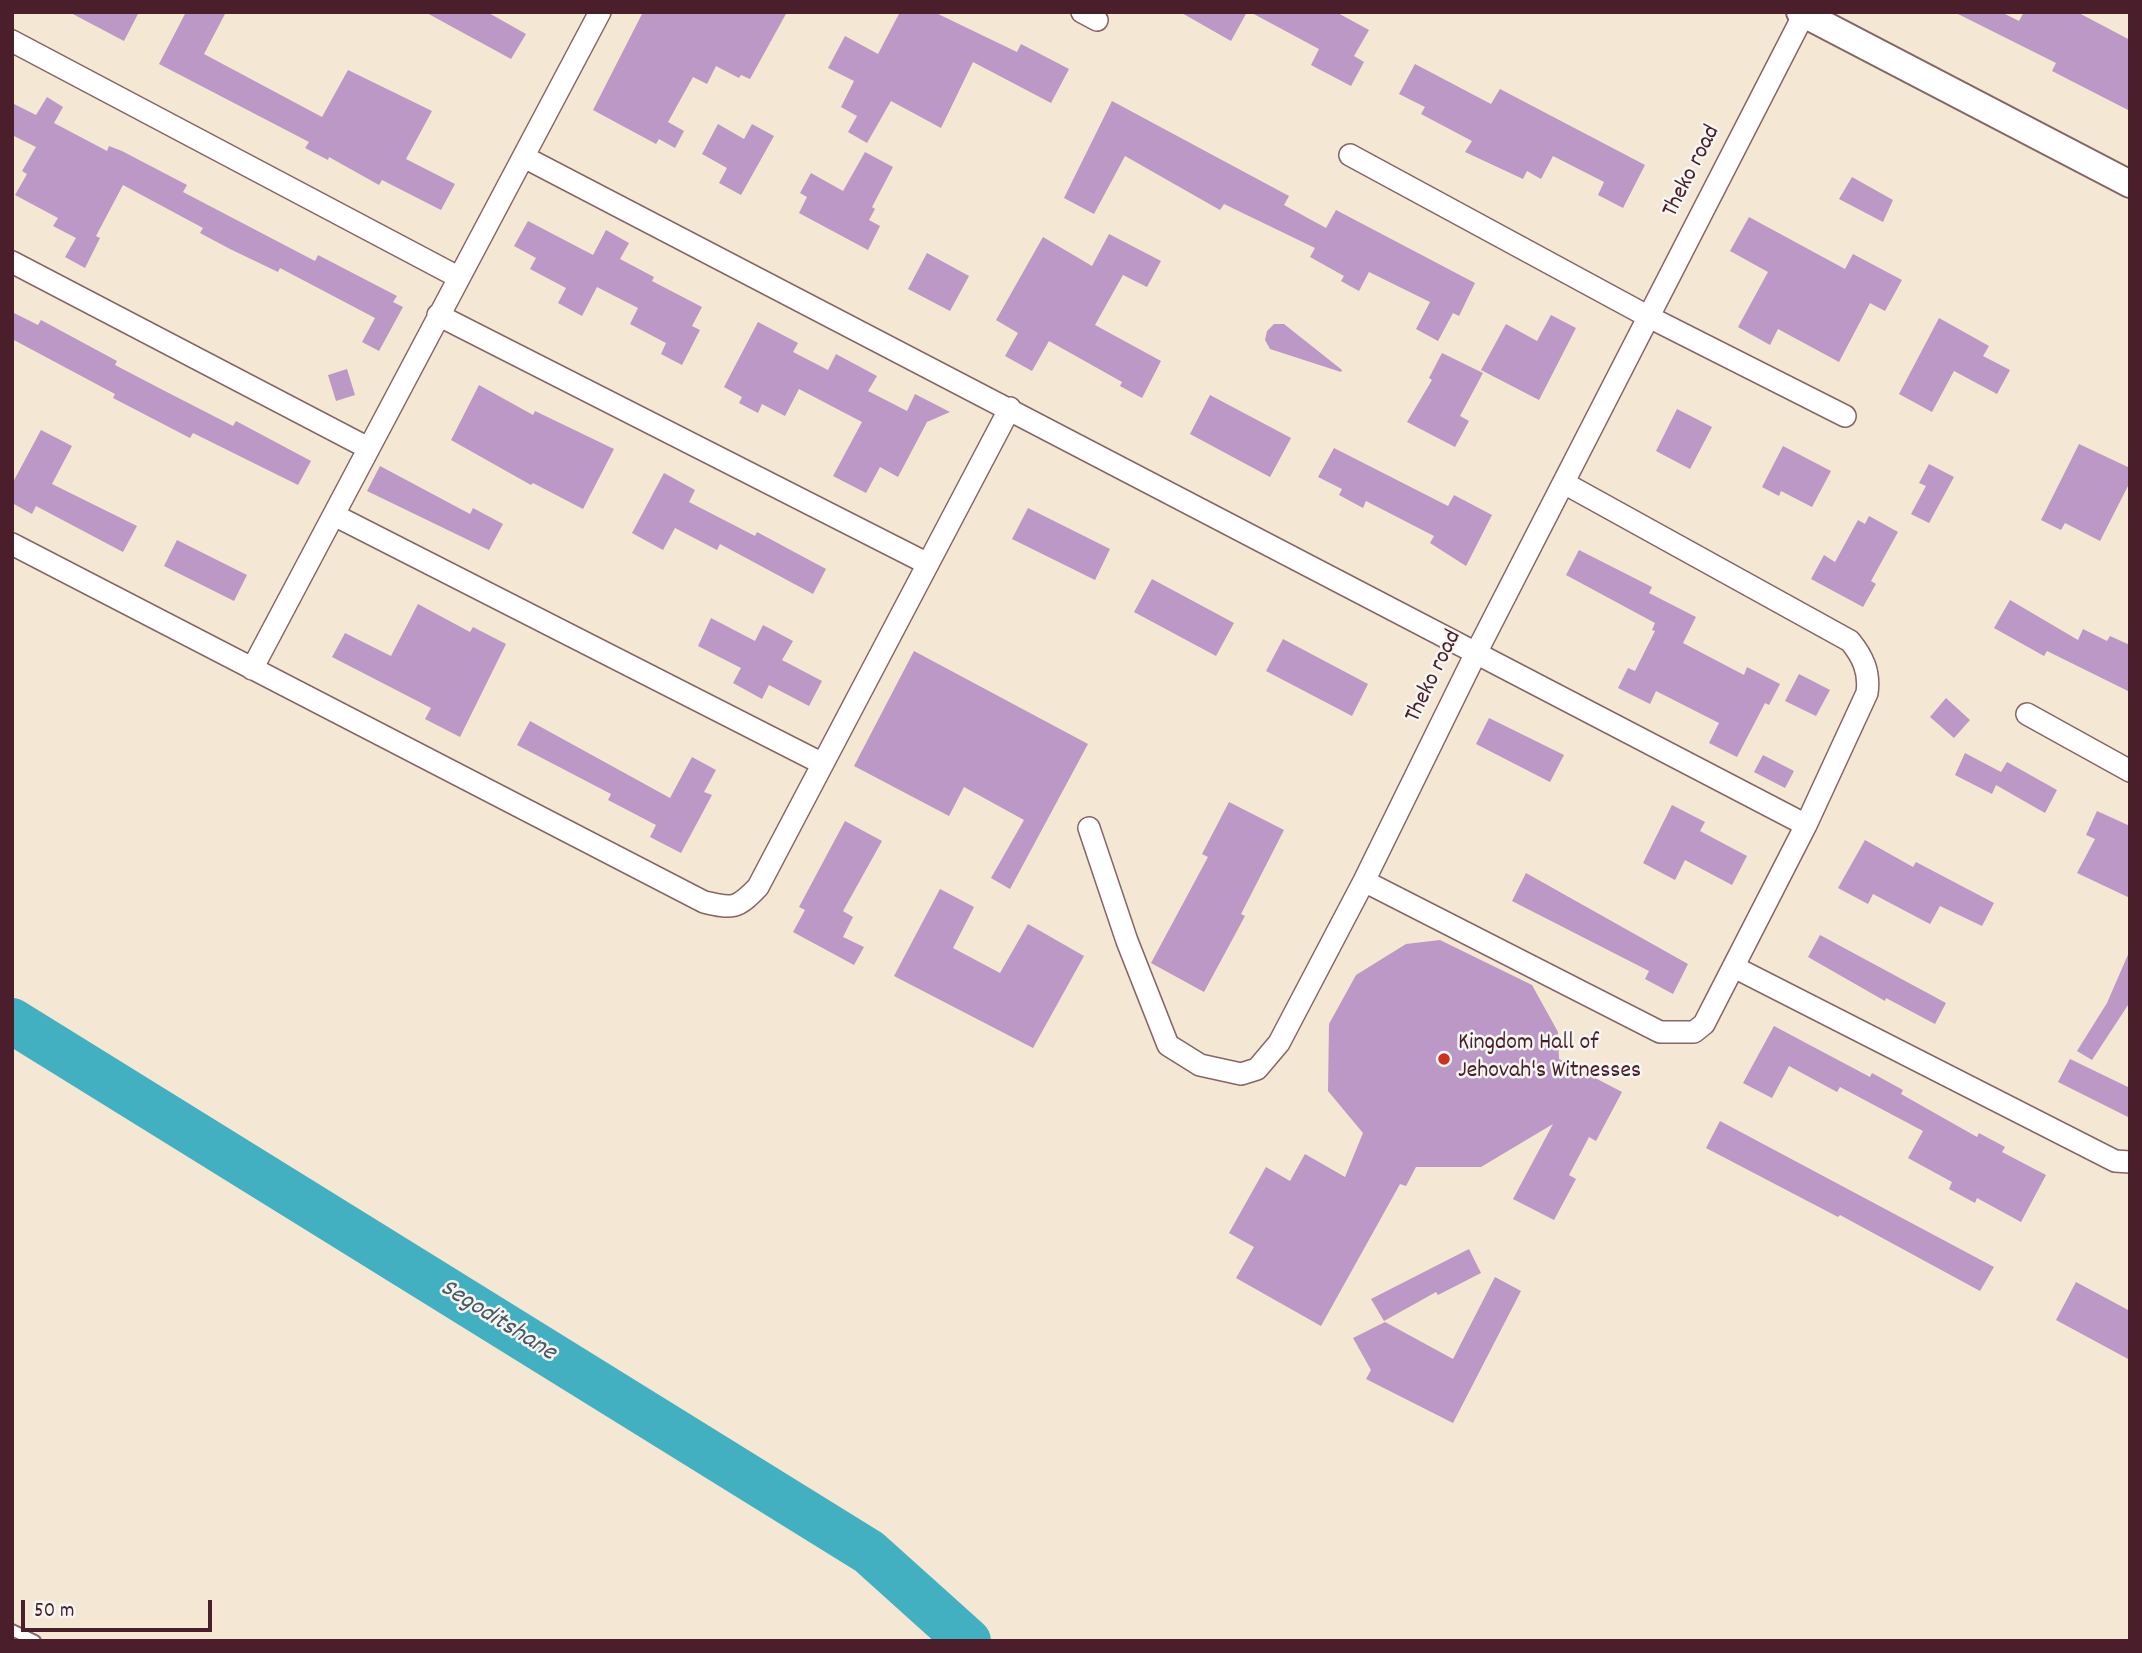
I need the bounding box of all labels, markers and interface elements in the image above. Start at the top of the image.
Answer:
street label: Theko road [1658,121,1728,223]
street label: Theko road [1400,626,1470,728]
place label: Kingdom Hall of Jehovah's Witnesses [1458,1031,1641,1087]
marker: Kingdom Hall of Jehovah's Witnesses [1436,1051,1452,1067]
water label: Segoditshane [433,1274,561,1370]
scale bar [24,1586,215,1630]
text: 50 m [34,1597,74,1627]

